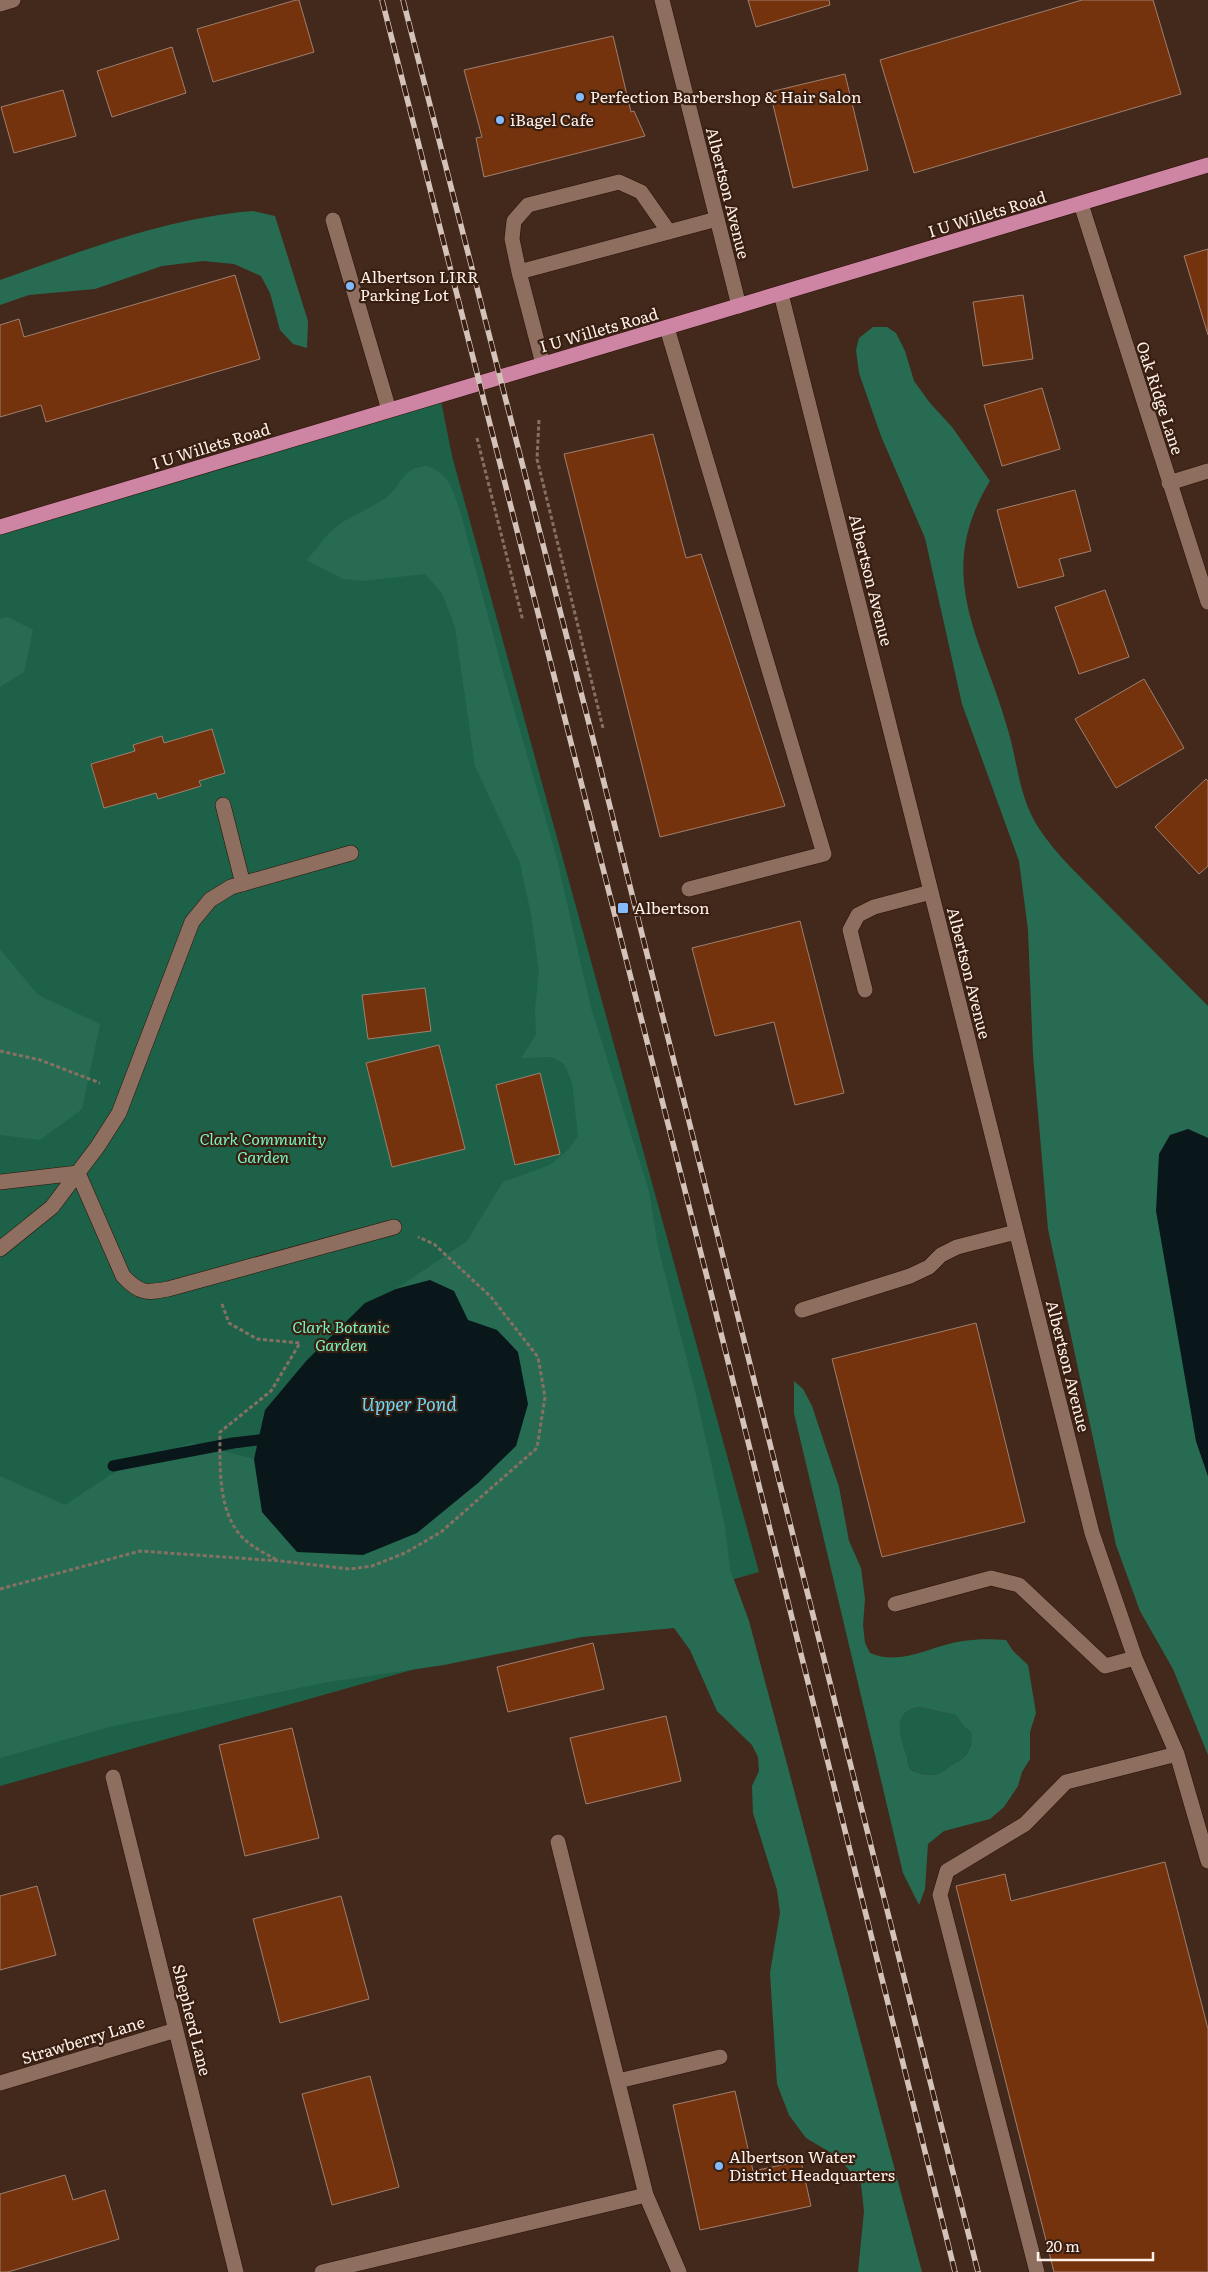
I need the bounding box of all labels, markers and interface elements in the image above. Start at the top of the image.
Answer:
place label: Perfection Barbershop & Hair Salon [590,84,862,108]
marker: Perfection Barbershop & Hair Salon [574,91,586,103]
place label: iBagel Cafe [510,107,594,131]
marker: iBagel Cafe [494,114,506,126]
street label: Albertson Avenue [701,124,757,261]
street label: I U Willets Road [925,184,1049,242]
place label: Albertson LIRR Parking Lot [360,264,479,306]
marker: Albertson LIRR Parking Lot [344,280,356,292]
street label: I U Willets Road [537,301,661,357]
street label: Oak Ridge Lane [1131,338,1191,458]
street label: I U Willets Road [149,416,273,474]
street label: Albertson Avenue [844,511,900,648]
place label: Albertson [634,895,710,919]
marker: Albertson [616,901,630,915]
street label: Albertson Avenue [942,904,998,1041]
park label: Clark Community Garden [200,1126,326,1168]
street label: Albertson Avenue [1041,1297,1097,1434]
park label: Clark Botanic Garden [292,1314,390,1356]
water label: Upper Pond [361,1390,457,1417]
street label: Shepherd Lane [167,1961,218,2078]
street label: Strawberry Lane [18,2009,147,2069]
place label: Albertson Water District Headquarters [729,2144,895,2186]
marker: Albertson Water District Headquarters [713,2160,725,2172]
scale bar [1038,2230,1153,2262]
text: 20 m [1046,2234,1080,2257]

